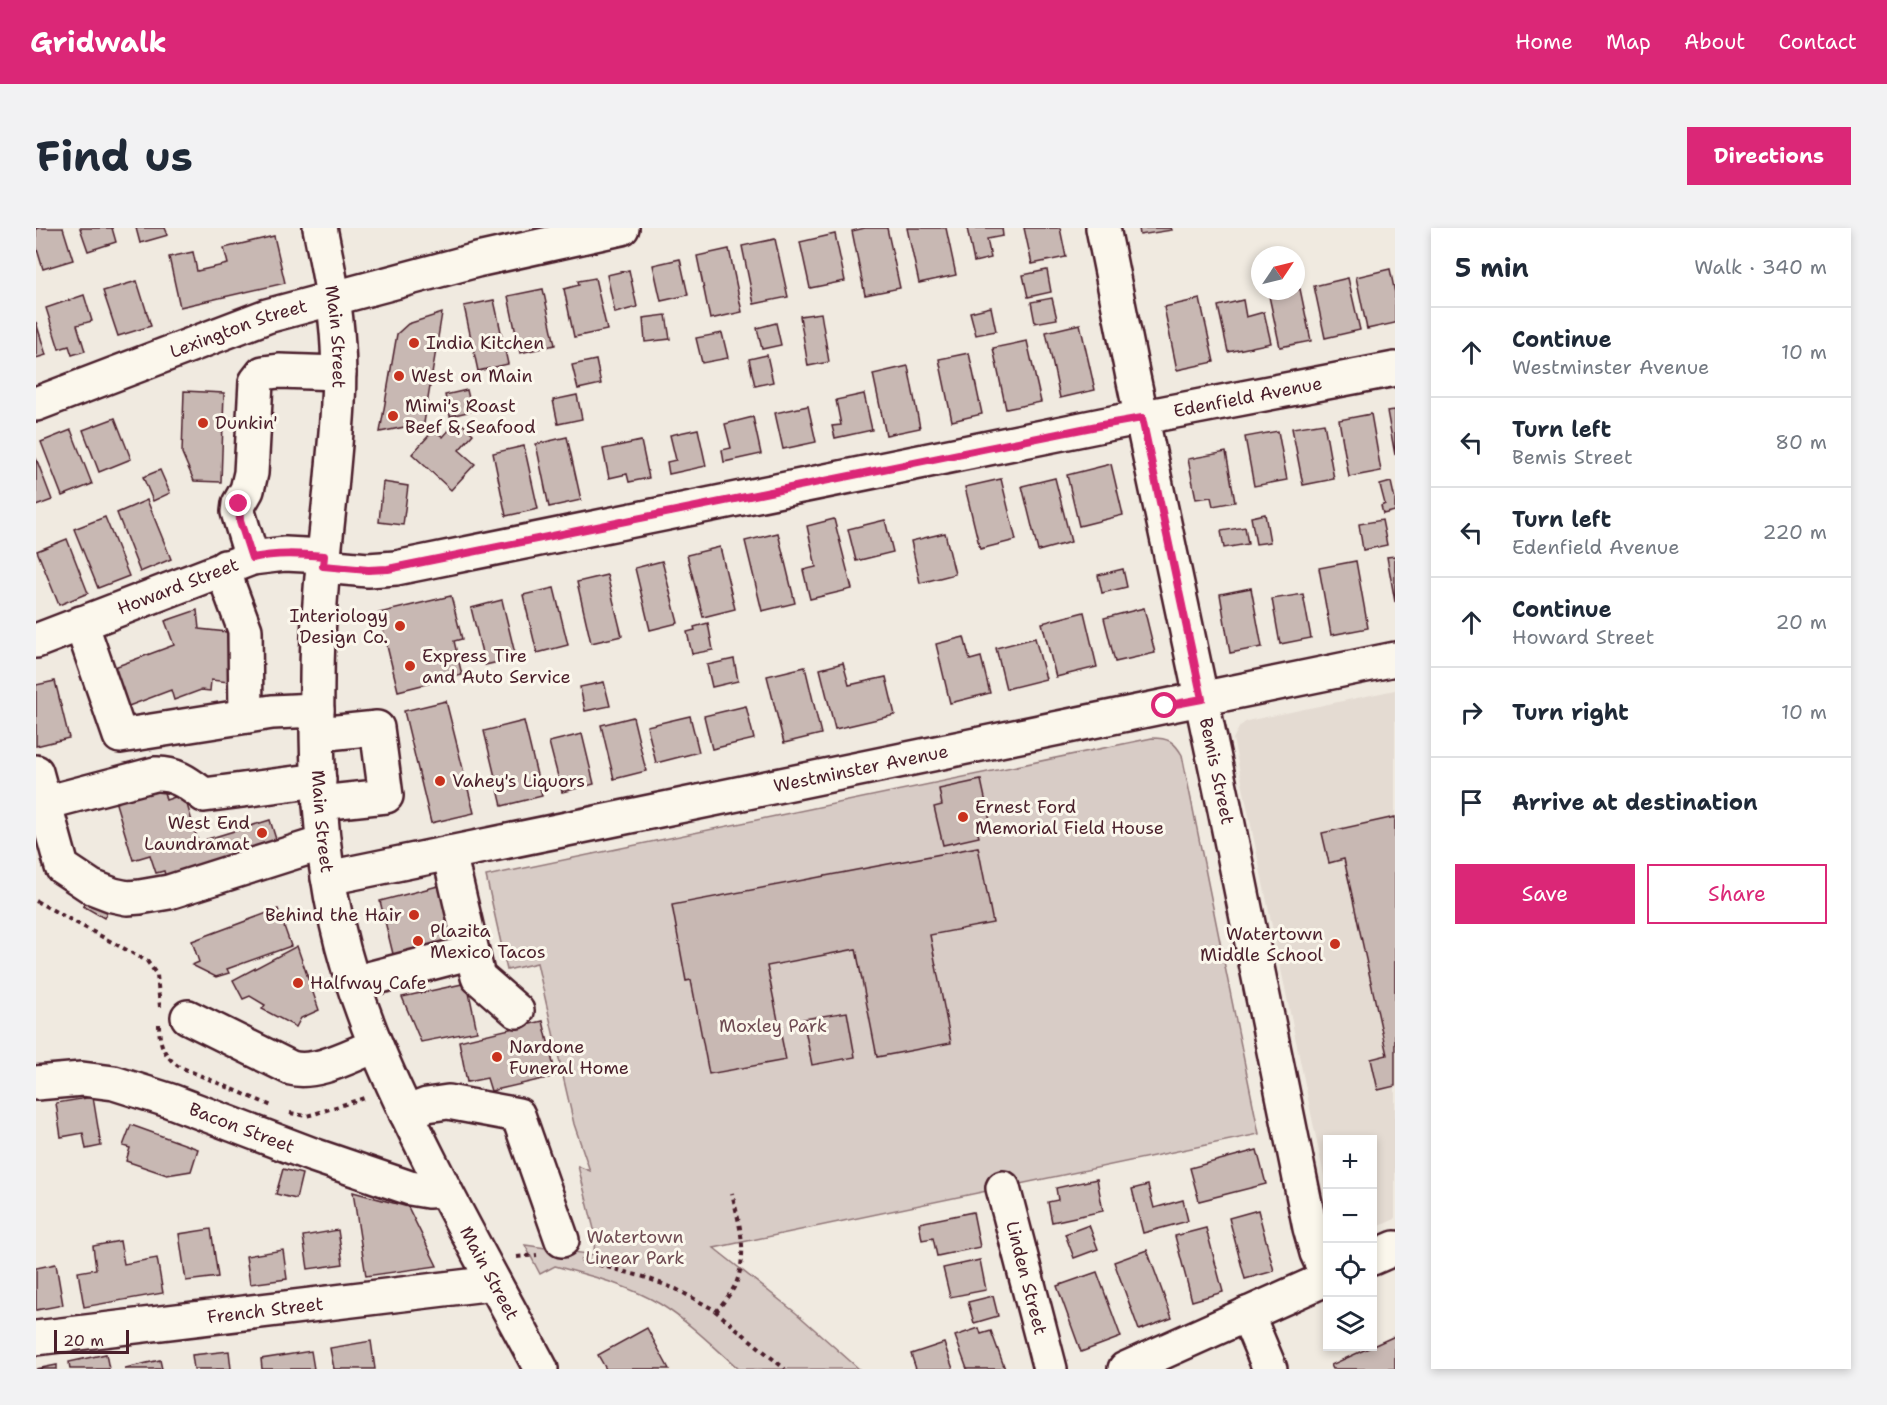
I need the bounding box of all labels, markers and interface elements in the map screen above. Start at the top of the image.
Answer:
text: Gridwalk [30,23,167,61]
text: Home [1515,28,1573,56]
text: Map [1606,28,1651,56]
text: About [1684,28,1745,56]
text: Contact [1778,28,1857,56]
button: Directions [1687,127,1851,185]
text: Find us [36,128,193,184]
north arrow [1251,246,1305,300]
text: 5 min [1455,250,1529,285]
text: Walk · 340 m [1694,254,1827,280]
street label: Main Street [319,283,351,389]
street label: Lexington Street [166,294,310,364]
text: Continue [1512,325,1612,354]
place label: India Kitchen [426,331,544,355]
marker: India Kitchen [407,336,421,350]
icon: ahead [1455,336,1488,369]
text: 10 m [1781,339,1827,365]
text: Westminster Avenue [1512,354,1709,380]
place label: West on Main [411,364,532,388]
marker: West on Main [392,369,406,383]
street label: Edenfield Avenue [1171,371,1324,423]
place label: Mimi's Roast Beef & Seafood [405,394,536,439]
marker: Mimi's Roast Beef & Seafood [386,409,400,423]
place label: Dunkin' [215,411,278,435]
text: Turn left [1512,415,1611,444]
marker: Dunkin' [196,416,210,430]
icon: left [1455,426,1488,459]
text: 80 m [1775,429,1827,455]
text: Bemis Street [1512,444,1633,470]
route end [225,490,251,516]
text: Turn left [1512,505,1611,534]
icon: left [1455,516,1488,549]
text: 220 m [1763,519,1827,545]
text: Edenfield Avenue [1512,534,1680,560]
street label: Howard Street [114,552,242,621]
text: Continue [1512,595,1612,624]
place label: Interiology Design Co. [290,604,388,649]
icon: ahead [1455,606,1488,639]
text: 20 m [1776,609,1827,635]
marker: Interiology Design Co. [393,619,407,633]
text: Howard Street [1512,624,1654,650]
place label: Express Tire and Auto Service [422,644,571,689]
marker: Express Tire and Auto Service [403,659,417,673]
route start [1151,692,1177,718]
icon: right [1455,696,1488,729]
text: Turn right [1512,698,1629,727]
text: 10 m [1781,699,1827,725]
street label: Bemis Street [1194,716,1240,827]
street label: Westminster Avenue [771,739,950,798]
street label: Main Street [306,769,339,875]
place label: Vahey's Liquors [452,769,585,793]
marker: Vahey's Liquors [433,774,447,788]
icon: arrive [1455,786,1488,819]
text: Arrive at destination [1512,788,1758,817]
place label: Ernest Ford Memorial Field House [975,795,1164,840]
marker: Ernest Ford Memorial Field House [956,810,970,824]
place label: West End Laundramat [144,811,250,856]
marker: West End Laundramat [255,826,269,840]
button: Save [1455,864,1635,924]
button: Share [1647,864,1827,924]
place label: Behind the Hair [265,903,402,927]
marker: Behind the Hair [407,908,421,922]
place label: Plazita Mexico Tacos [430,919,546,964]
place label: Watertown Middle School [1200,922,1324,967]
marker: Plazita Mexico Tacos [411,934,425,948]
marker: Watertown Middle School [1328,937,1342,951]
place label: Halfway Cafe [310,971,427,995]
marker: Halfway Cafe [291,976,305,990]
park label: Moxley Park [719,1014,827,1038]
place label: Nardone Funeral Home [509,1035,629,1080]
marker: Nardone Funeral Home [490,1050,504,1064]
street label: Bacon Street [186,1097,298,1159]
map controls [1323,1135,1377,1351]
button: + [1323,1135,1377,1189]
button: − [1323,1189,1377,1243]
street label: Linden Street [1000,1219,1053,1338]
street label: Main Street [454,1222,524,1324]
park label: Watertown Linear Park [585,1225,685,1270]
button: locate [1323,1243,1377,1297]
street label: French Street [206,1292,325,1329]
button: layers [1323,1297,1377,1351]
scale bar [54,1327,129,1354]
text: 20 m [63,1330,104,1351]

